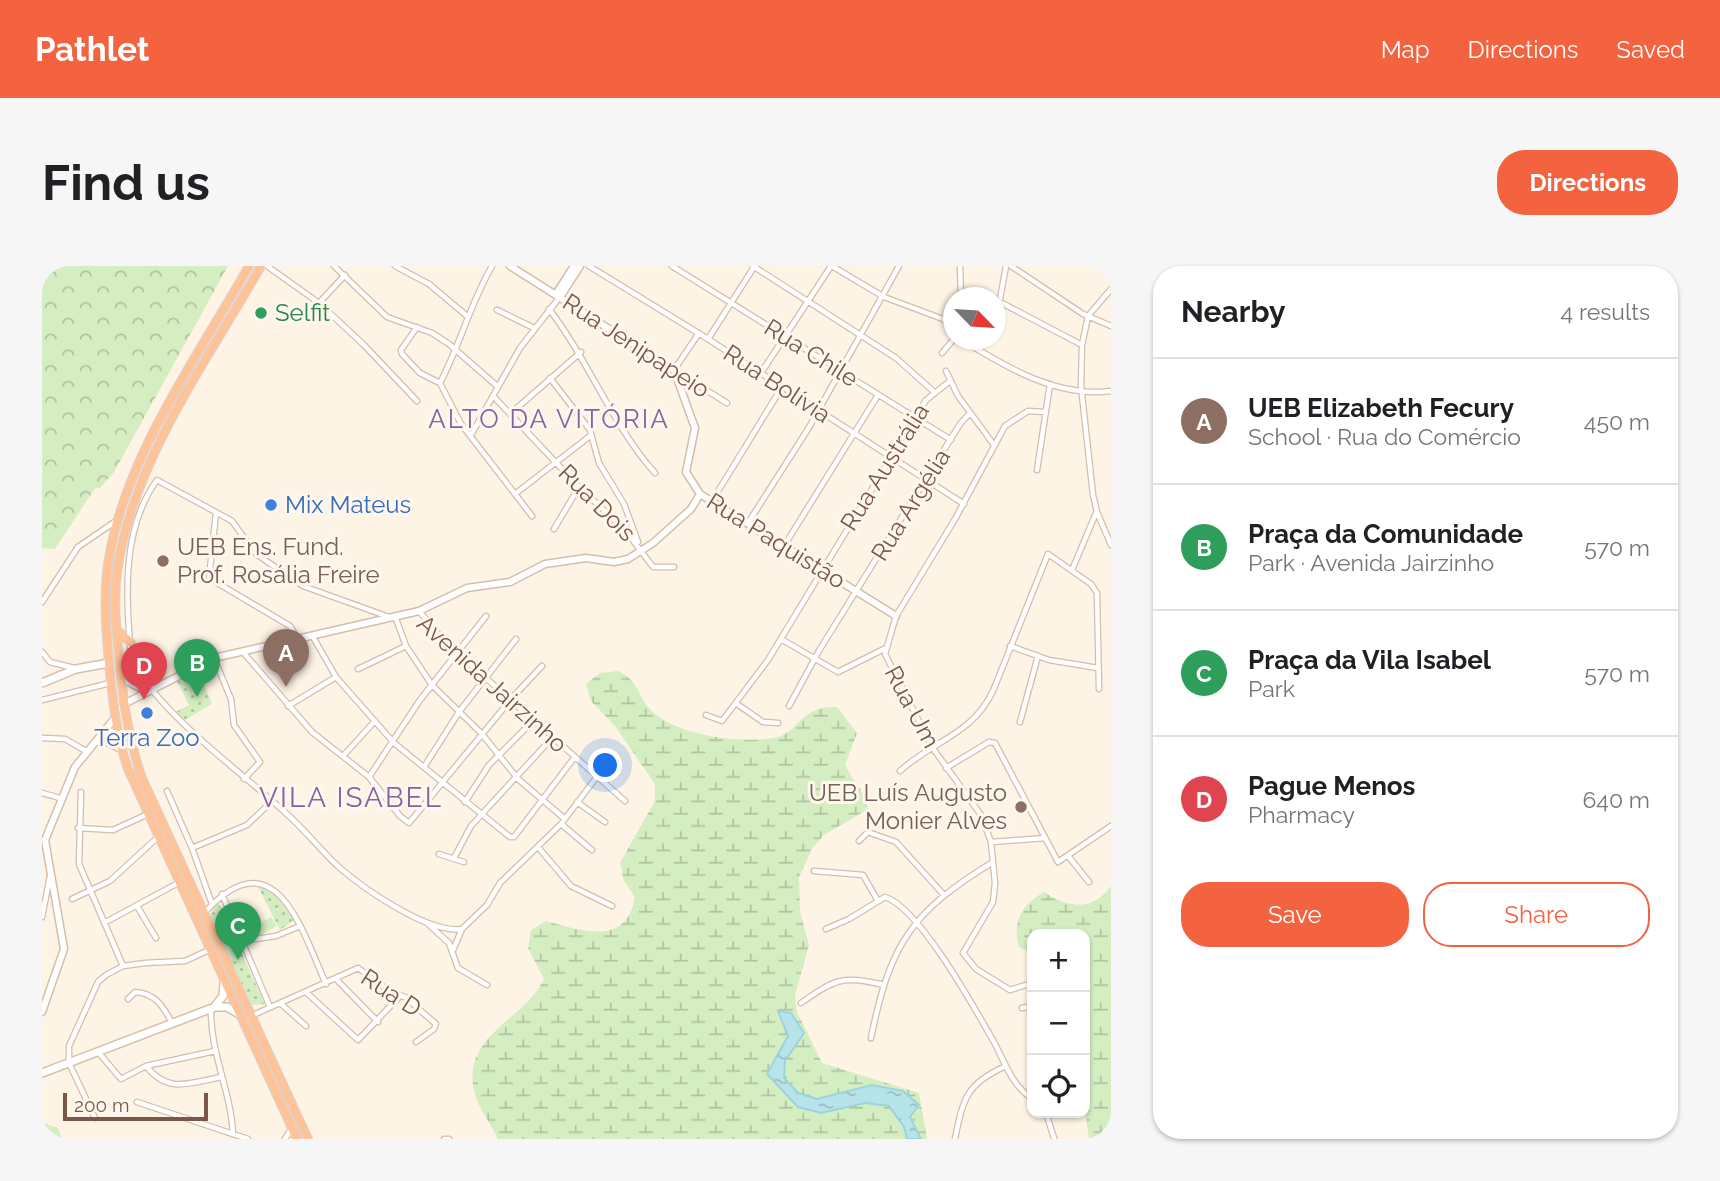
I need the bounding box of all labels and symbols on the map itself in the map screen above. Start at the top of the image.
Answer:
street label: Rua Jenipapeio [557,287,715,404]
north arrow [943,287,1006,350]
place label: Selfit [275,298,330,327]
marker: Selfit [253,305,269,321]
street label: Rua Chile [759,312,864,393]
street label: Rua Bolívia [718,338,836,429]
street label: Rua Austrália [834,398,935,536]
district label: ALTO DA VITÓRIA [428,403,670,434]
street label: Rua Argélia [865,444,956,566]
street label: Rua Dois [553,458,642,547]
street label: Rua Paquistão [702,486,851,595]
place label: Mix Mateus [285,490,411,519]
marker: Mix Mateus [263,497,279,513]
place label: UEB Ens. Fund. Prof. Rosália Freire [177,532,380,589]
marker: UEB Ens. Fund. Prof. Rosália Freire [155,553,171,569]
street label: Avenida Jairzinho [411,609,573,759]
pin: A [263,629,309,687]
pin: B [174,639,220,697]
pin: D [121,642,167,700]
street label: Rua Um [879,661,946,753]
marker: Terra Zoo [139,705,155,721]
place label: Terra Zoo [94,723,200,752]
your location [588,748,622,782]
place label: UEB Luís Augusto Monier Alves [809,778,1007,835]
district label: VILA ISABEL [259,781,443,814]
marker: UEB Luís Augusto Monier Alves [1013,799,1029,815]
pin: C [215,902,261,960]
street label: Rua D [356,962,427,1023]
scale bar [63,1090,208,1122]

